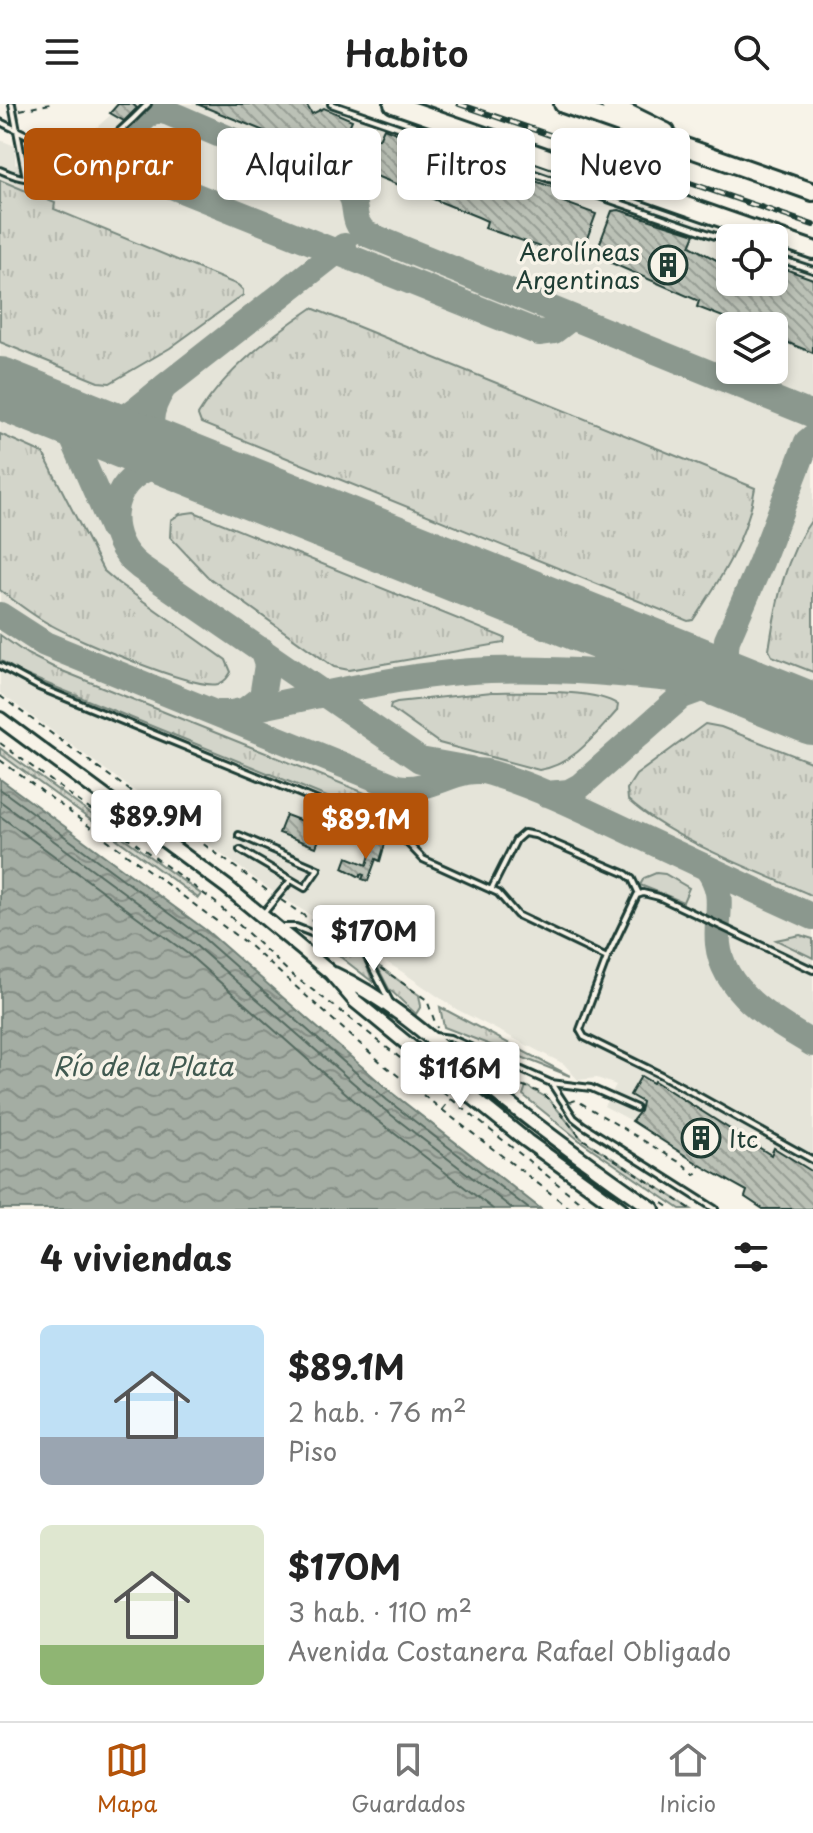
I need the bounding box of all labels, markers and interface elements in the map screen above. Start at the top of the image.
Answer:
text: Habito [345,25,468,79]
icon: menu [40,30,84,74]
icon: search [729,30,773,74]
chip: Comprar [24,128,201,200]
chip: Alquilar [217,128,381,200]
chip: Filtros [397,128,535,200]
chip: Nuevo [551,128,690,200]
map controls [716,224,788,384]
button: locate [716,224,788,296]
place label: Aerolíneas Argentinas [516,233,640,297]
building icon: Aerolíneas Argentinas [647,244,689,286]
button: layers [716,312,788,384]
pin: $89.9M [91,790,221,858]
pin: $89.1M [301,793,431,861]
text: $89.9M [109,796,203,835]
text: $89.1M [321,799,411,838]
pin: $170M [318,905,430,973]
text: $170M [331,911,417,950]
pin: $116M [404,1042,516,1110]
water label: Río de la Plata [53,1046,234,1085]
text: $116M [419,1048,501,1087]
building icon: Itc [680,1117,722,1159]
place label: Itc [729,1120,759,1156]
text: 4 viviendas [40,1231,232,1283]
icon: filters [729,1235,773,1279]
text: $89.1M [288,1340,405,1392]
icon: home [104,1357,200,1453]
text: 2 hab. · 76 m² [288,1392,467,1431]
text: Piso [288,1431,337,1470]
text: $170M [288,1540,401,1592]
icon: home [104,1557,200,1653]
text: 3 hab. · 110 m² [288,1592,472,1631]
text: Avenida Costanera Rafael Obligado [288,1631,731,1670]
tab: Mapa [97,1738,157,1819]
tab: Guardados [351,1738,466,1819]
tab: Inicio [659,1738,716,1819]

